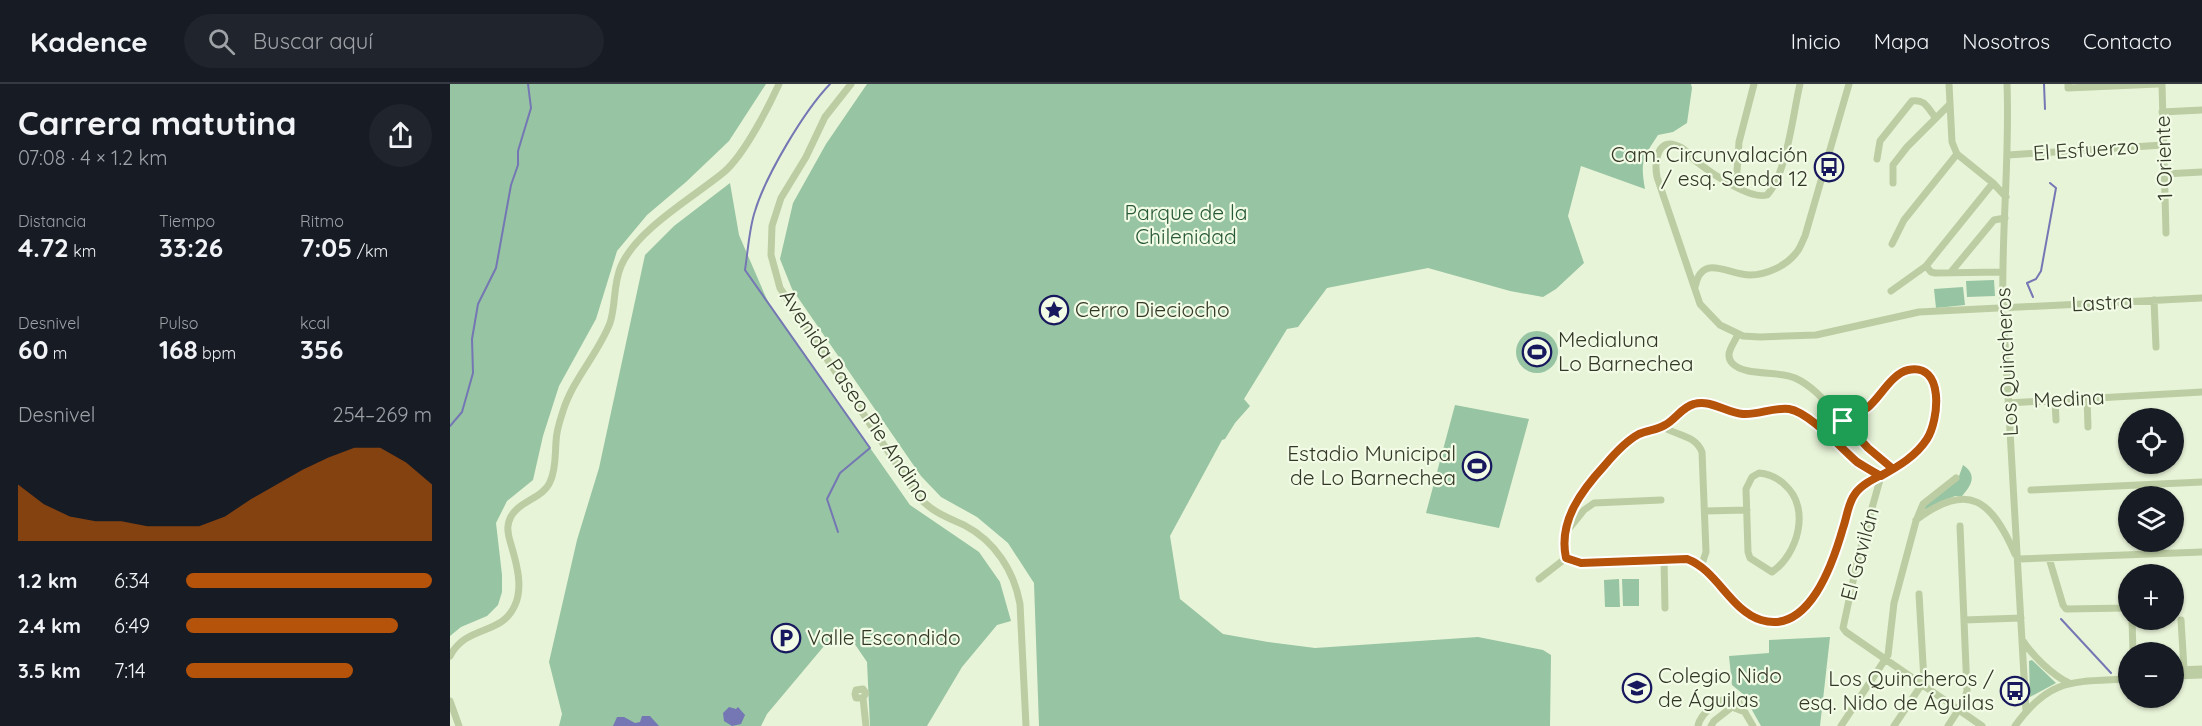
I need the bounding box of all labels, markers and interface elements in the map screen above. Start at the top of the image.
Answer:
search box [184,14,604,68]
text: Kadence [30,24,148,59]
icon: search [205,25,238,58]
text: Buscar aquí [253,27,373,55]
text: Inicio [1791,28,1841,54]
text: Mapa [1874,28,1929,54]
text: Nosotros [1962,28,2050,54]
text: Contacto [2083,28,2172,54]
text: Carrera matutina [18,102,296,143]
button: share [369,104,432,167]
street label: 1 Oriente [2149,115,2177,201]
street label: El Esfuerzo [2032,132,2140,166]
place label: Cam. Circunvalación / esq. Senda 12 [1611,141,1808,191]
text: 07:08 · 4 × 1.2 km [18,145,168,170]
bus stop icon: Cam. Circunvalación / esq. Senda 12 [1813,151,1845,183]
park label: Parque de la Chilenidad [1125,199,1247,249]
text: Distancia [18,211,86,231]
text: Tiempo [159,211,215,231]
text: Ritmo [300,211,344,231]
text: 4.72 [18,231,69,264]
text: 33:26 [159,231,223,264]
text: 7:05 [300,231,352,264]
text: km [69,241,96,261]
text: /km [352,241,388,261]
street label: Avenida Paseo Pie Andino [775,284,937,507]
street label: Los Quincheros [1989,287,2023,437]
street label: Lastra [2071,287,2133,317]
place icon: Cerro Dieciocho [1038,294,1070,326]
place label: Cerro Dieciocho [1075,296,1230,322]
text: Desnivel [18,313,80,333]
text: Pulso [159,313,198,333]
text: kcal [300,313,330,333]
place label: Medialuna Lo Barnechea [1558,326,1694,376]
text: 60 [18,333,48,366]
text: 168 [159,333,198,366]
text: 356 [300,333,343,366]
sports icon: Medialuna Lo Barnechea [1521,336,1553,368]
text: m [48,343,67,363]
text: bpm [198,343,236,363]
street label: Medina [2033,383,2105,413]
pin [1817,395,1868,446]
text: Desnivel [18,402,95,427]
text: 254–269 m [333,402,432,427]
icon: arrive [1826,404,1859,437]
map controls [2118,408,2184,708]
button: locate [2118,408,2184,474]
place label: Estadio Municipal de Lo Barnechea [1287,440,1456,490]
sports icon: Estadio Municipal de Lo Barnechea [1461,450,1493,482]
button: layers [2118,486,2184,552]
street label: El Gavilán [1834,504,1884,603]
button: + [2118,564,2184,630]
text: 1.2 km [18,568,78,593]
text: 6:34 [114,568,150,593]
text: 2.4 km [18,613,81,638]
text: 6:49 [114,613,150,638]
parking icon: Valle Escondido [770,622,802,654]
place label: Valle Escondido [807,624,961,650]
button: − [2118,642,2184,708]
text: 3.5 km [18,658,81,683]
text: 7:14 [114,658,146,683]
place label: Colegio Nido de Águilas [1658,662,1782,712]
place label: Los Quincheros / esq. Nido de Águilas [1798,665,1994,715]
school or university icon: Colegio Nido de Águilas [1621,672,1653,704]
bus stop icon: Los Quincheros / esq. Nido de Águilas [1999,675,2031,707]

